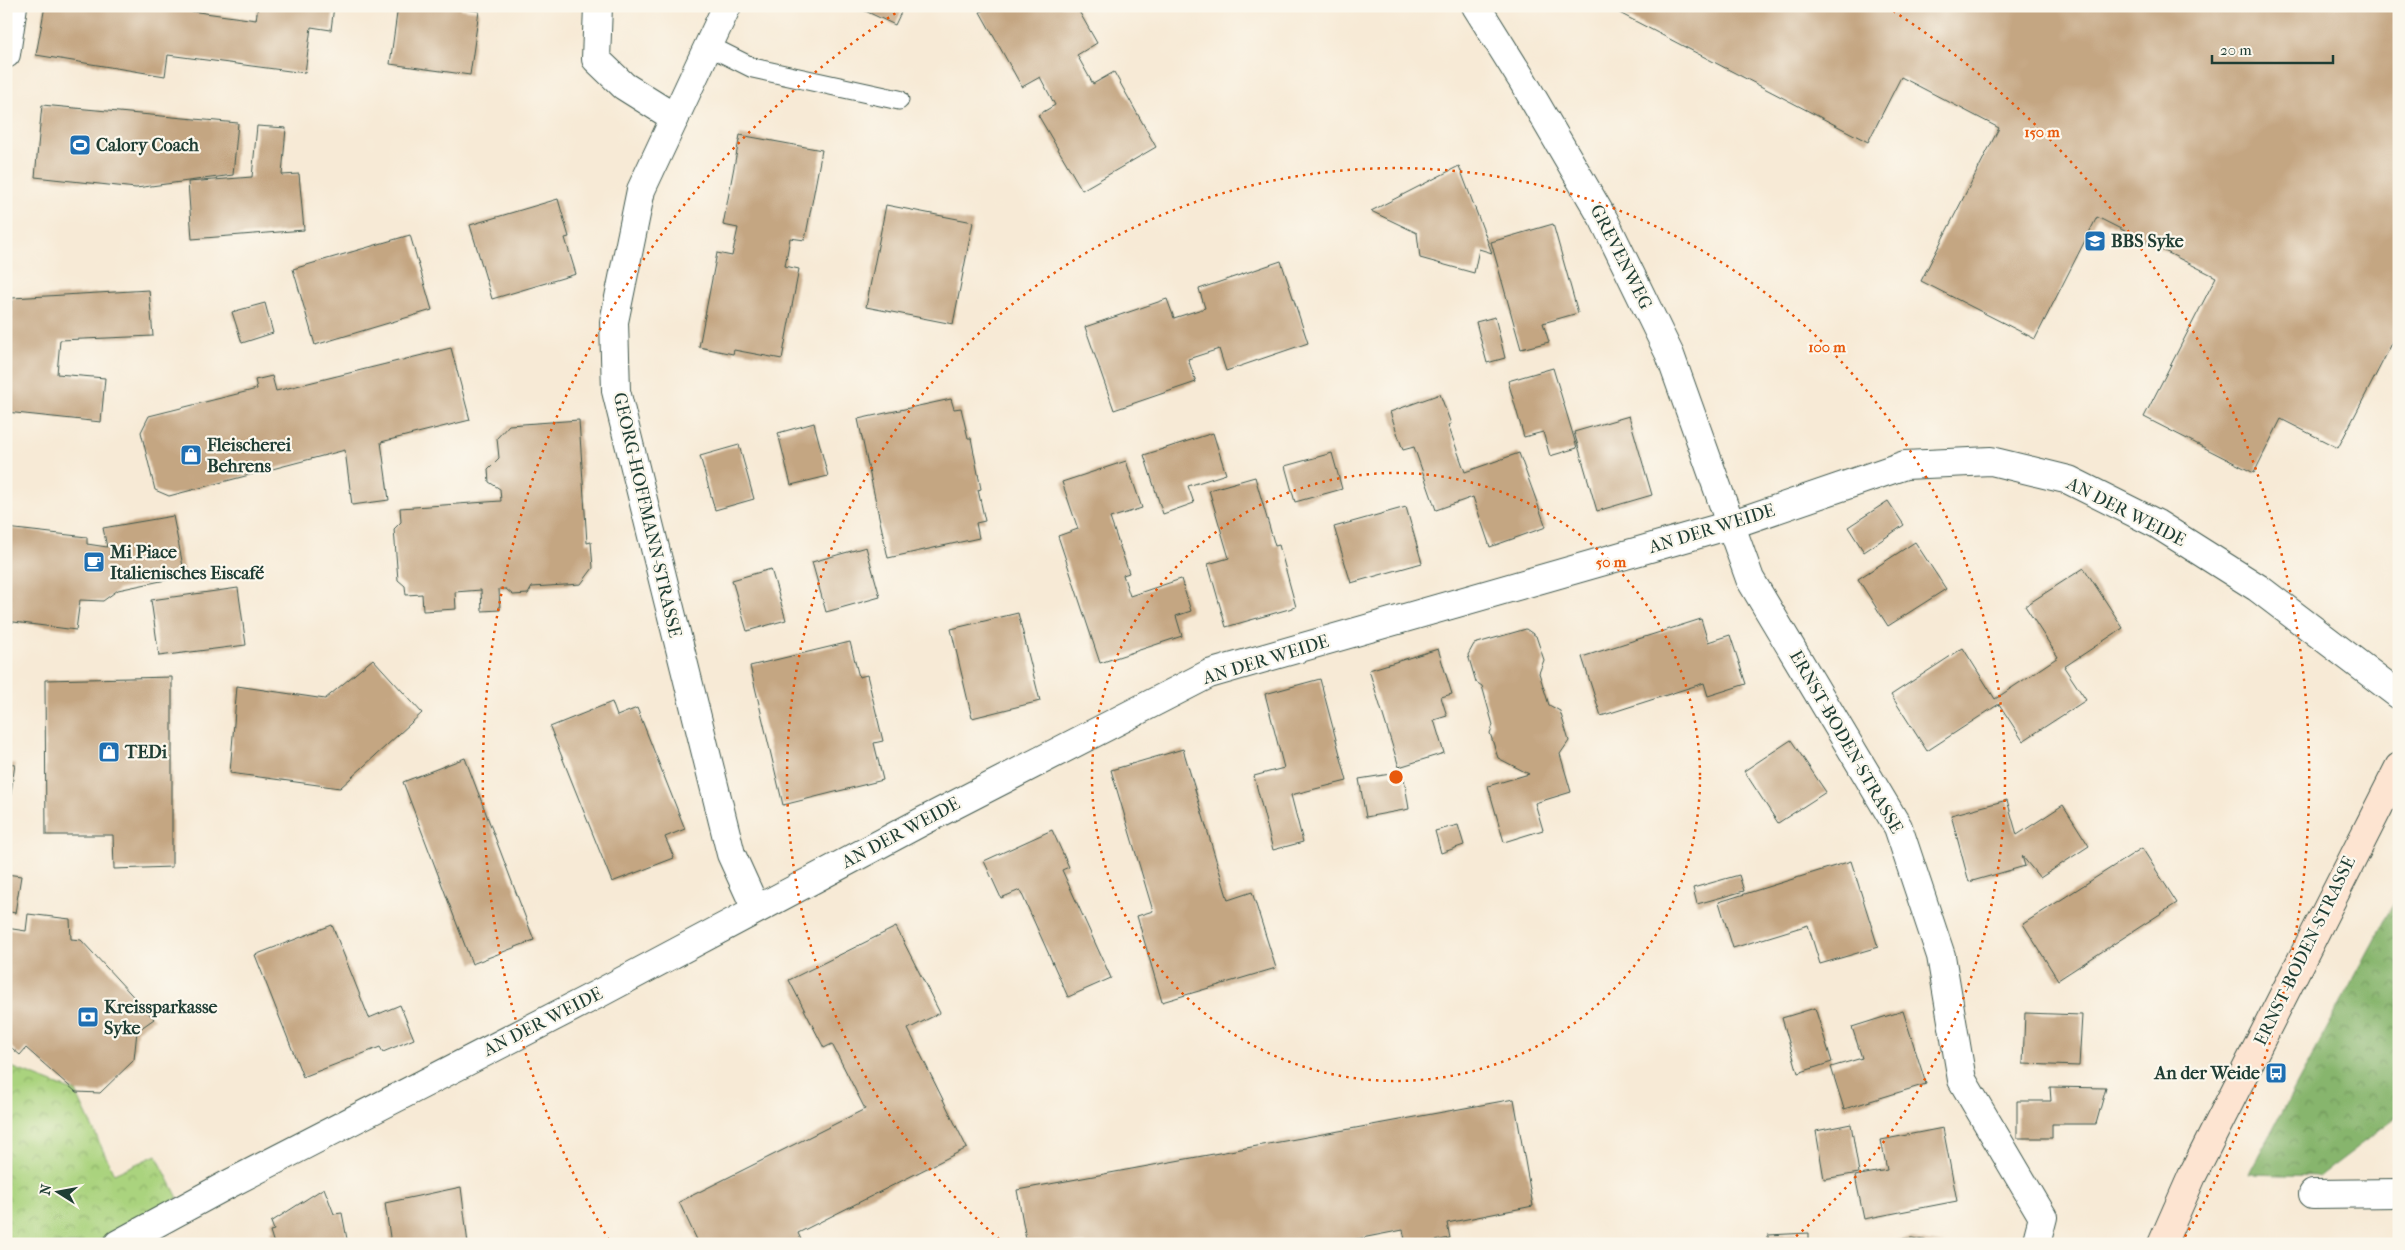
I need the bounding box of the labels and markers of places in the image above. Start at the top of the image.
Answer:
sports icon: Calory Coach [68,133,92,157]
place label: Calory Coach [96,135,200,156]
school or university icon: BBS Syke [2083,229,2107,253]
place label: BBS Syke [2111,231,2184,252]
place label: Fleischerei Behrens [206,435,292,477]
shop icon: Fleischerei Behrens [179,443,203,467]
place label: Mi Piace Italienisches Eiscafé [109,542,264,584]
cafe icon: Mi Piace Italienisches Eiscafé [82,550,106,574]
shop icon: TEDi [97,740,121,764]
place label: TEDi [124,742,168,763]
centre of rings [1387,768,1405,786]
place label: Kreissparkasse Syke [104,997,218,1039]
bank icon: Kreissparkasse Syke [76,1005,100,1029]
bus stop icon: An der Weide [2264,1061,2288,1085]
place label: An der Weide [2154,1063,2260,1084]

